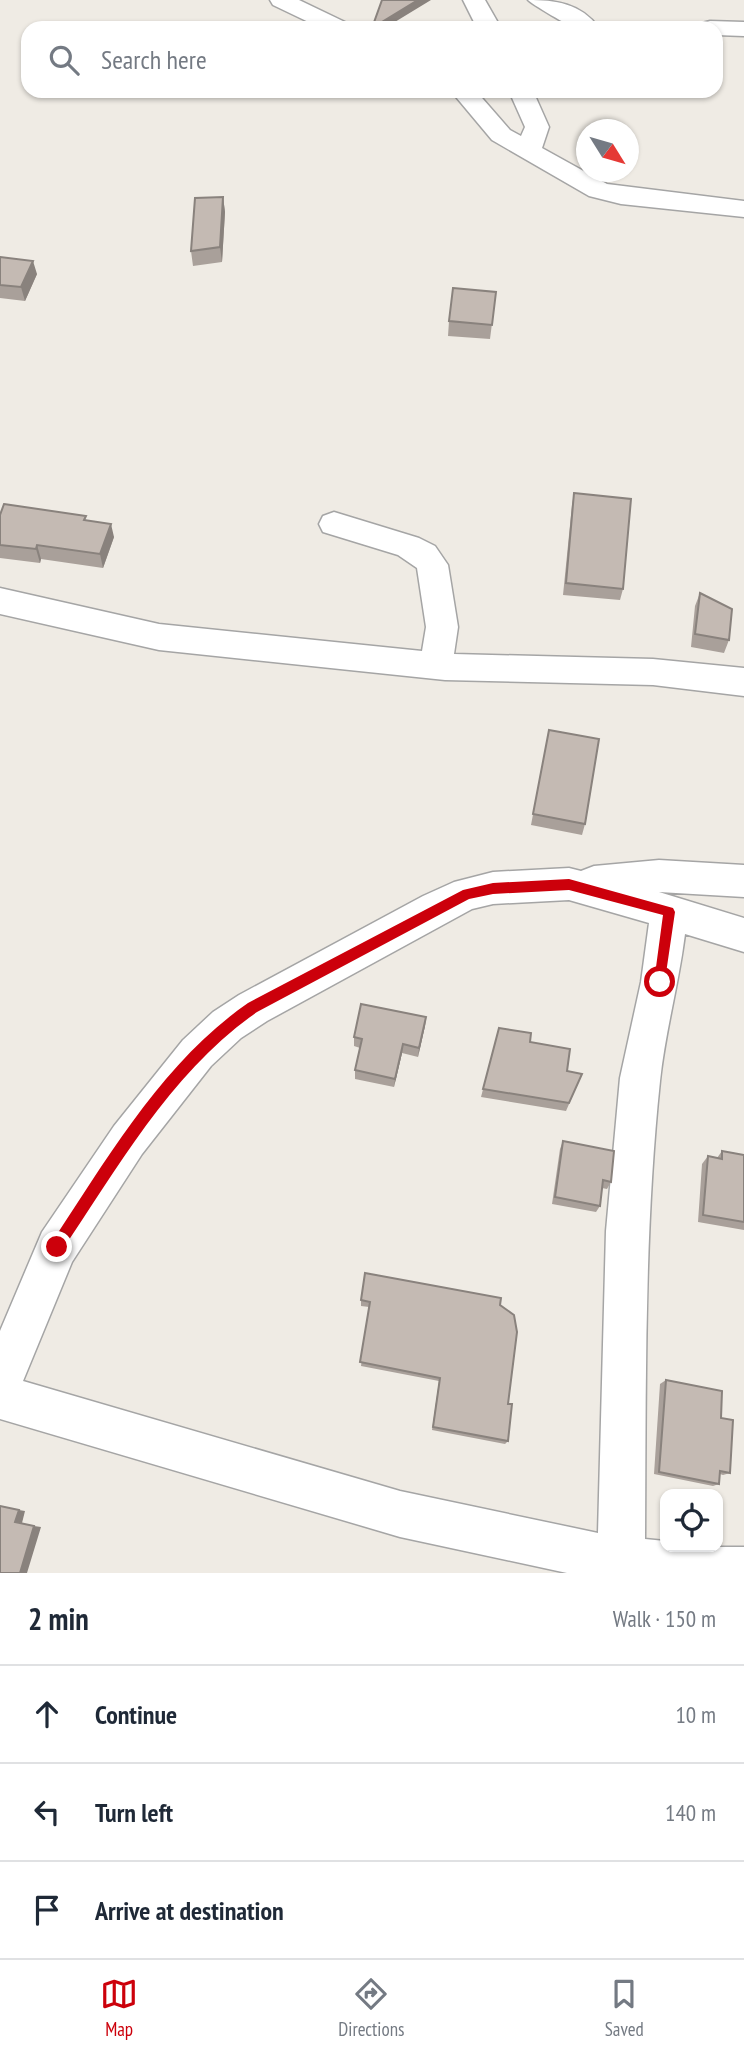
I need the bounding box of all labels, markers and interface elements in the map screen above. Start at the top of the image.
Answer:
search box [21,21,723,98]
icon: search [45,41,83,79]
text: Search here [101,43,207,76]
north arrow [576,119,639,182]
route start [644,966,675,997]
route end [41,1231,72,1262]
map controls [660,1489,723,1552]
button: locate [660,1489,723,1552]
text: 2 min [28,1599,89,1638]
text: Walk · 150 m [613,1604,716,1633]
icon: ahead [28,1695,66,1733]
text: Continue [95,1698,177,1731]
text: 10 m [675,1700,716,1729]
icon: left [28,1793,66,1831]
text: Turn left [95,1796,173,1829]
text: 140 m [665,1798,716,1827]
icon: arrive [28,1891,66,1929]
text: Arrive at destination [95,1894,284,1927]
tab: Map [100,1975,138,2041]
tab: Directions [338,1975,404,2041]
tab: Saved [605,1975,644,2041]

